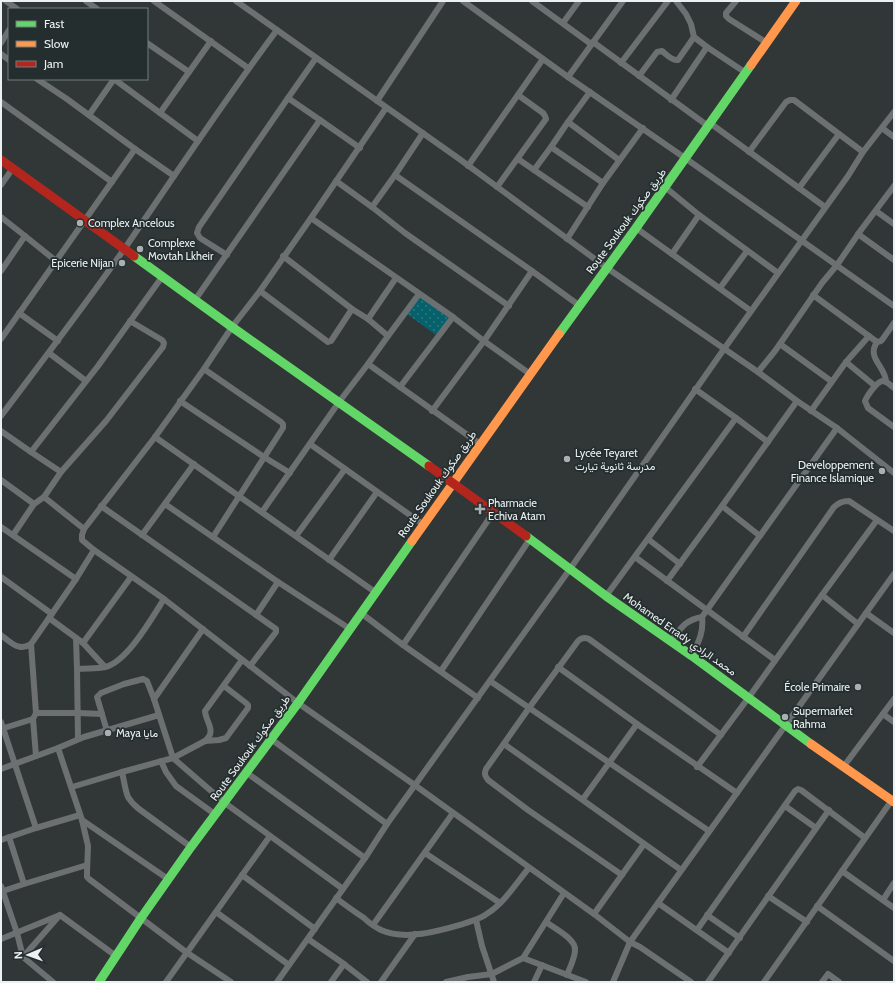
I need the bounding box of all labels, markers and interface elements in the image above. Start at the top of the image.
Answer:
legend [8,8,148,80]
text: Fast [44,16,64,31]
text: Slow [44,36,69,51]
text: Jam [43,56,63,71]
street label: Route Soukouk طريق صكوك [583,165,669,277]
place label: Complex Ancelous [88,216,175,230]
marker: Complex Ancelous [75,218,85,228]
place label: Complexe Movtah Lkheir [148,236,214,263]
marker: Complexe Movtah Lkheir [135,244,145,254]
place label: Epicerie Nijan [51,256,114,270]
marker: Epicerie Nijan [117,258,127,268]
street label: Route Soukouk طريق صكوك [395,428,479,540]
place label: Lycée Teyaret مدرسة ثانوية تيارت [575,446,656,473]
marker: Lycée Teyaret مدرسة ثانوية تيارت [562,454,572,464]
place label: Developpement Finance Islamique [791,458,874,485]
marker: Developpement Finance Islamique [877,466,887,476]
place label: Pharmacie Echiva Atam [488,496,546,523]
marker: Pharmacie Echiva Atam [475,504,485,514]
street label: Mohamed Errady محمد الرادي [619,590,739,681]
place label: École Primaire [784,680,850,694]
marker: École Primaire [853,682,863,692]
street label: Route Soukouk طريق صكوك [207,692,293,804]
place label: Supermarket Rahma [793,704,853,731]
marker: Supermarket Rahma [780,712,790,722]
place label: Maya مايا [116,726,158,740]
marker: Maya مايا [103,728,113,738]
north arrow [8,935,48,975]
text: N [11,951,25,959]

